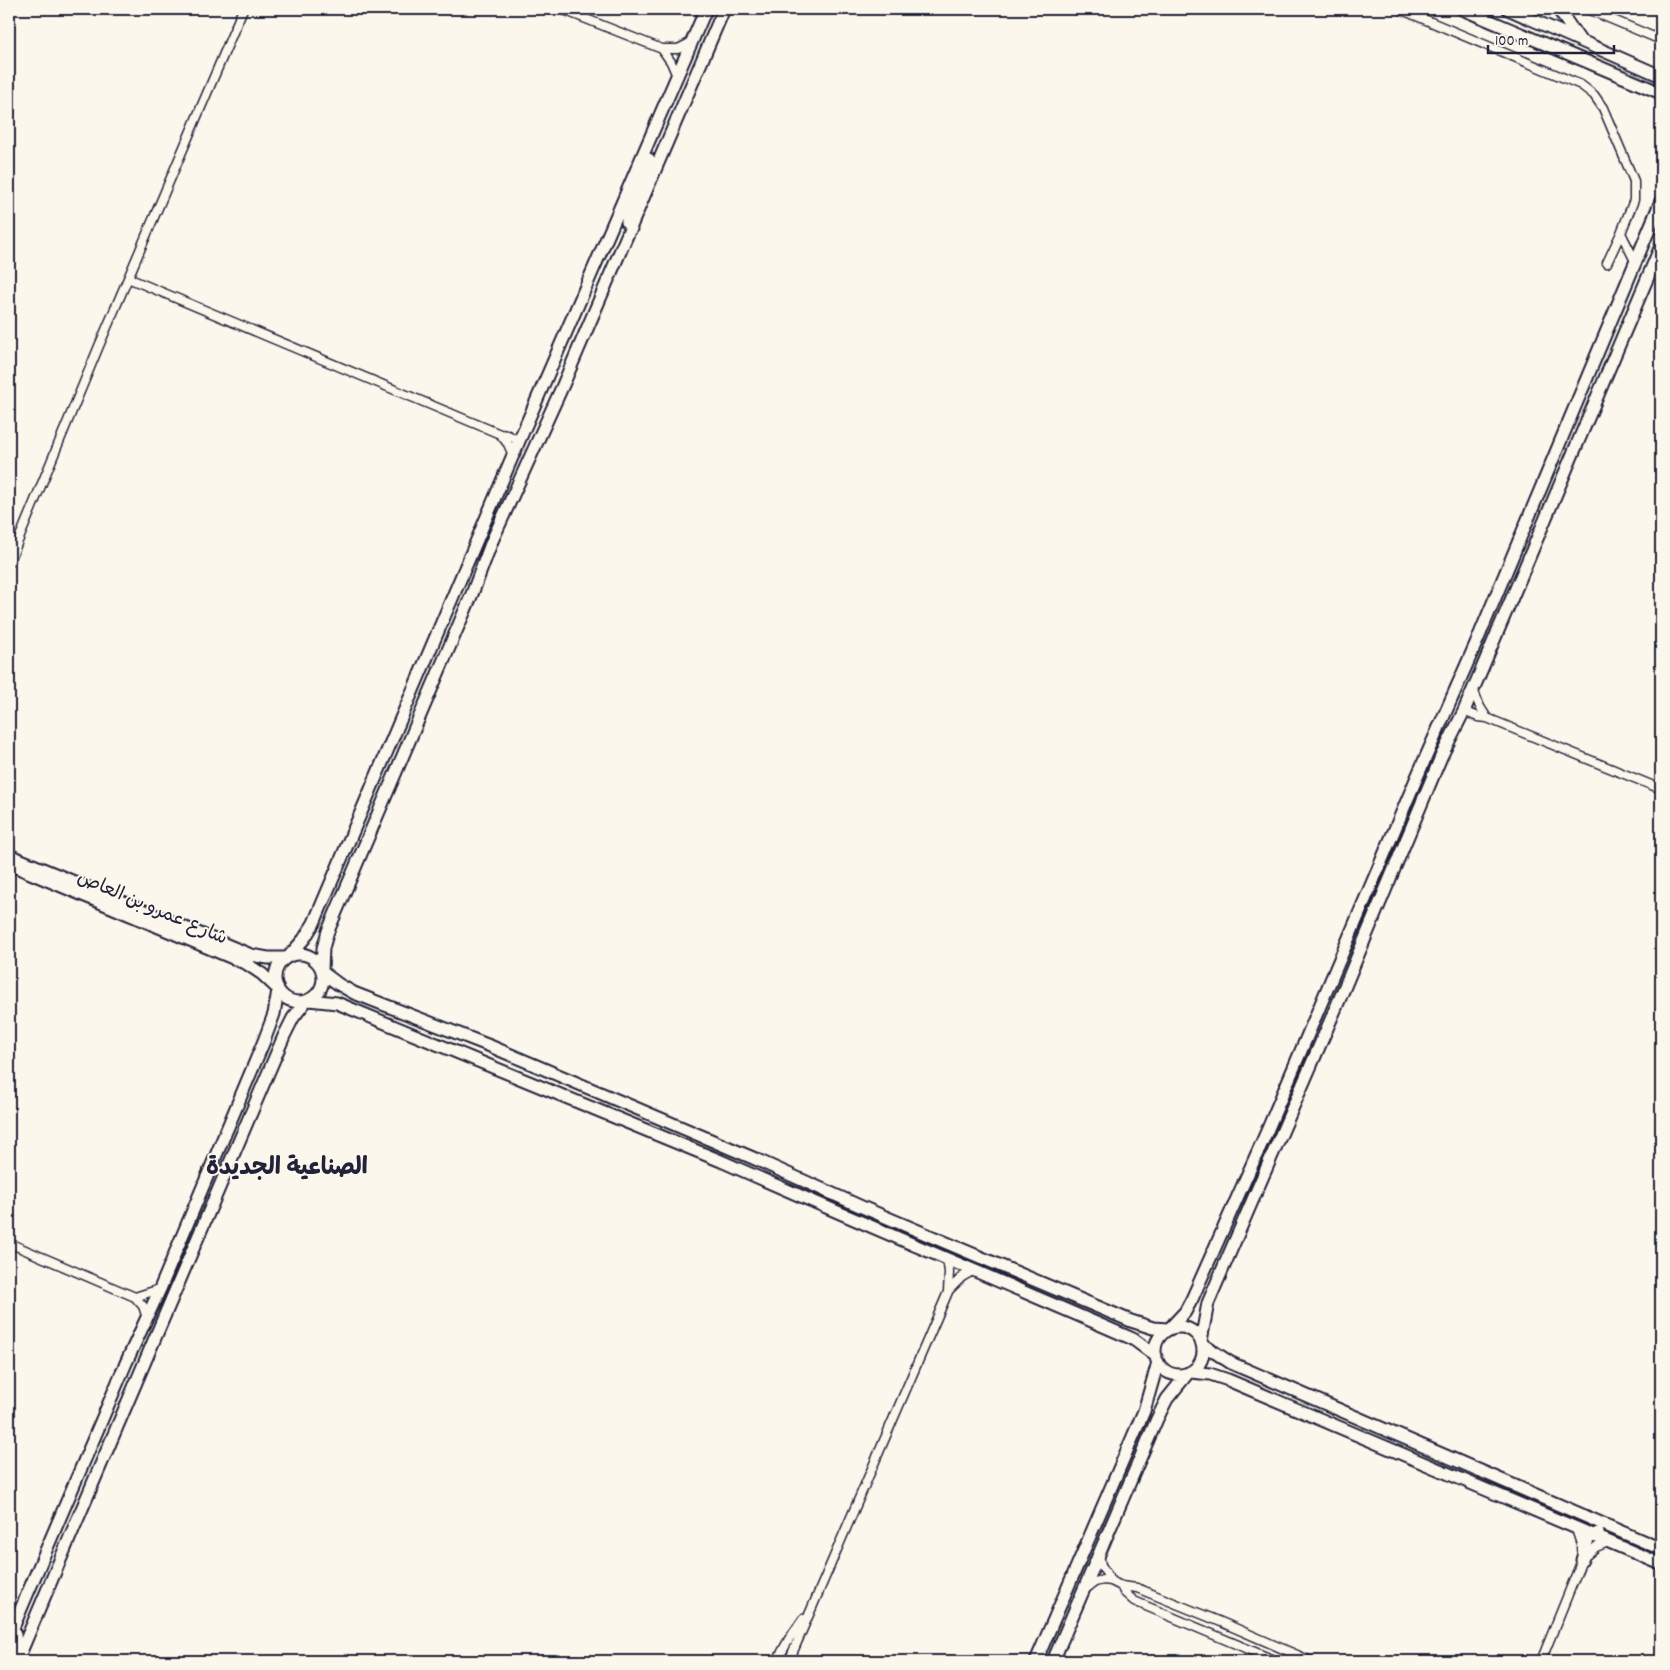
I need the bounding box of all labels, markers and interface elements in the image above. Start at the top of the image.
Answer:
scale bar [1488,22,1614,54]
text: 100 m [1495,31,1528,53]
street label: شارع عمرو بن العاص [72,865,231,953]
district label: الصناعية الجديدة [206,1152,368,1186]

